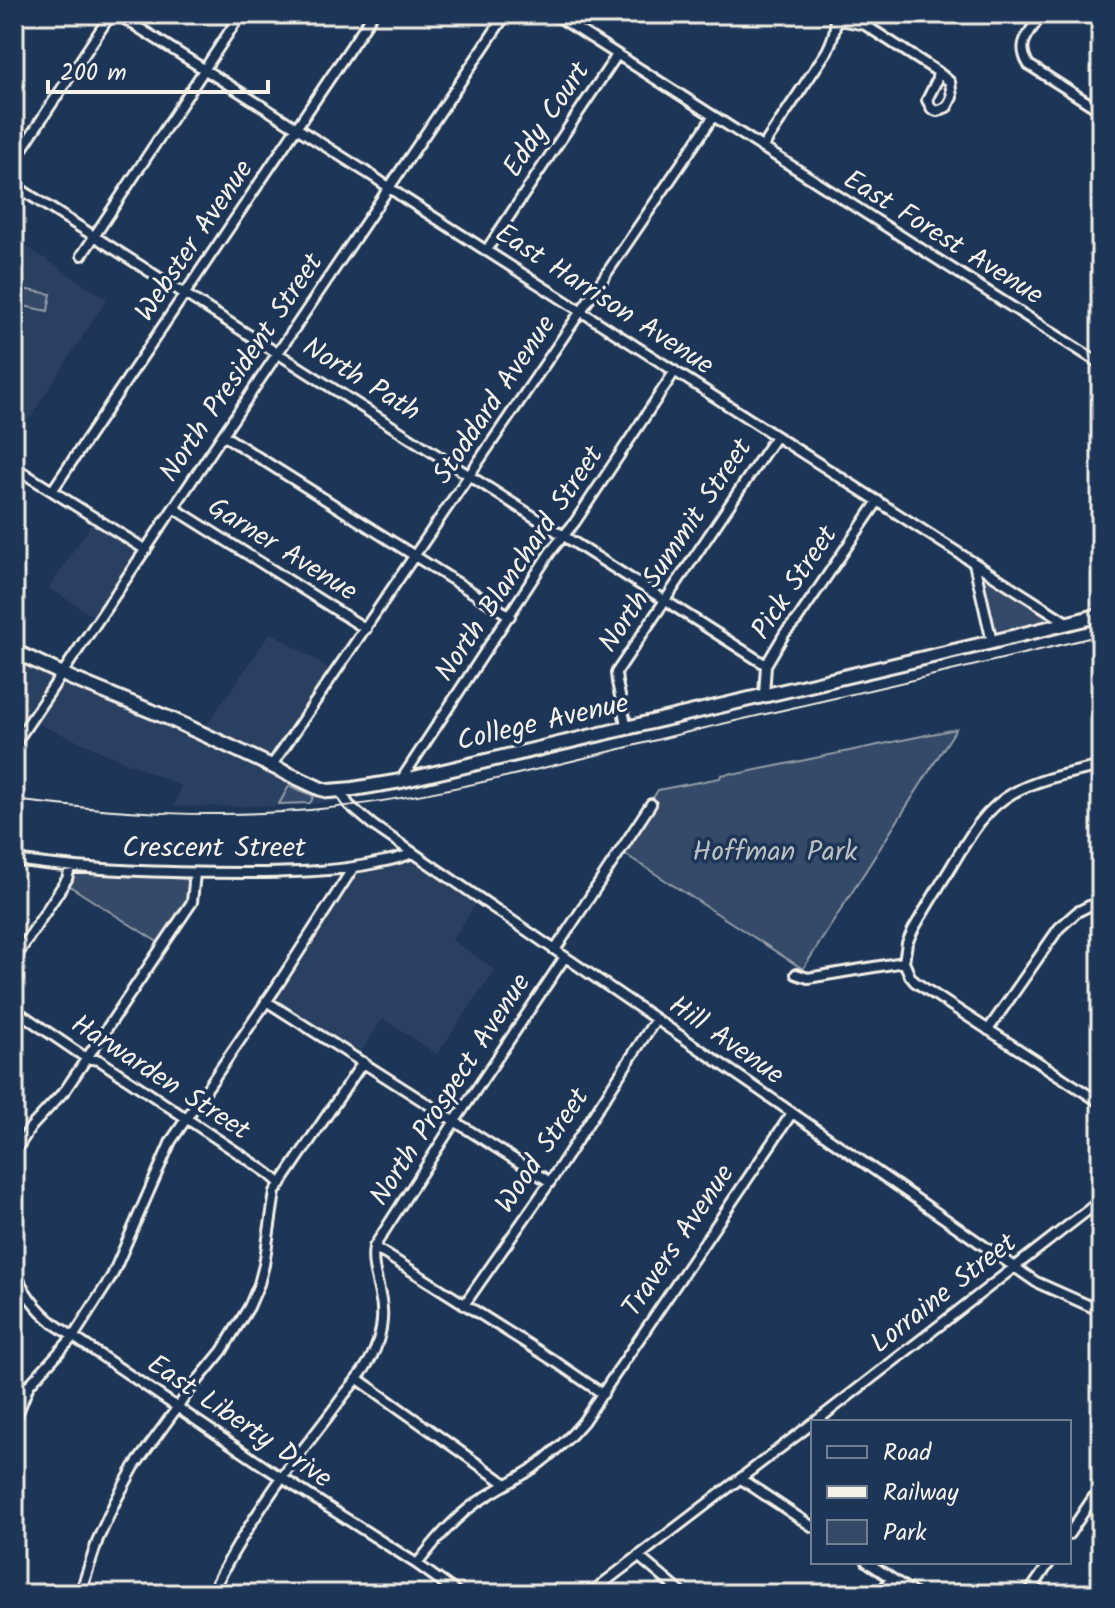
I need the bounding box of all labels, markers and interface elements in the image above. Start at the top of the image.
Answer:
scale bar [48,44,268,94]
street label: Eddy Court [492,52,603,187]
text: 200 m [60,54,127,93]
street label: Webster Avenue [124,150,266,331]
street label: East Forest Avenue [834,158,1052,318]
street label: East Harrison Avenue [485,212,723,388]
street label: North President Street [148,243,336,492]
street label: Stoddard Avenue [421,306,569,494]
street label: North Path [293,326,429,434]
street label: North Summit Street [587,429,765,662]
street label: North Blanchard Street [424,436,617,691]
street label: Garner Avenue [198,486,366,614]
street label: Pick Street [740,516,851,649]
street label: College Avenue [453,681,634,765]
street label: Crescent Street [122,826,307,871]
park label: Hoffman Park [693,830,858,875]
street label: North Prospect Avenue [359,964,544,1215]
street label: Hill Avenue [659,984,794,1098]
street label: Harwarden Street [61,1003,260,1154]
street label: Wood Street [484,1078,602,1223]
street label: Travers Avenue [611,1155,747,1327]
street label: Lorraine Street [861,1221,1028,1366]
street label: East Liberty Drive [137,1343,341,1501]
legend [811,1420,1071,1564]
text: Road [883,1434,932,1473]
text: Railway [883,1474,959,1513]
text: Park [883,1514,927,1553]

